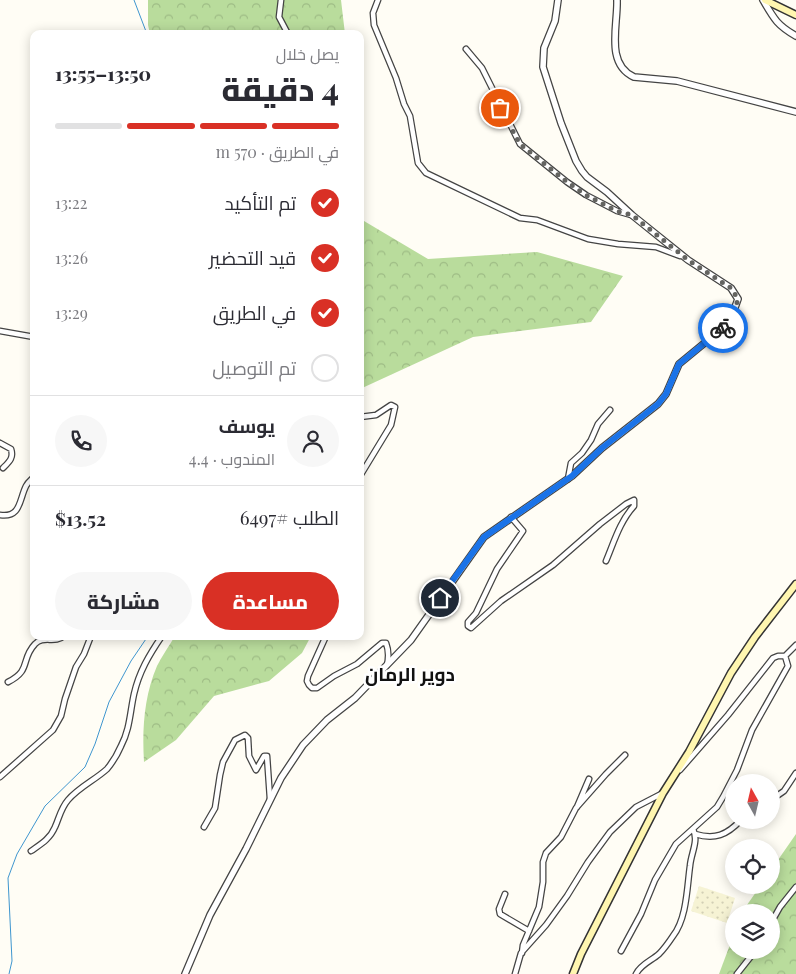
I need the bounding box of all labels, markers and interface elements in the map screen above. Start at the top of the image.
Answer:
text: يصل خلال [276,43,339,64]
text: 13:50–13:55 [55,60,151,86]
text: 4 دقيقة [222,66,339,109]
pin [479,87,521,129]
icon: bag [486,94,514,122]
text: في الطريق · 570 m [216,141,339,162]
text: تم التأكيد [225,189,296,215]
icon: check [311,189,339,217]
text: 13:22 [55,192,87,213]
text: قيد التحضير [209,244,296,270]
icon: check [311,244,339,272]
text: 13:26 [55,247,88,268]
text: في الطريق [213,299,296,325]
icon: check [311,299,339,327]
text: 13:29 [55,302,88,323]
courier [698,303,748,353]
icon: bike [709,314,737,342]
text: تم التوصيل [212,354,296,380]
text: يوسف [219,412,275,438]
button: phone [55,415,107,467]
button: person [287,415,339,467]
text: المندوب · 4.4 [189,448,275,469]
text: الطلب #6497 [240,504,339,530]
text: $13.52 [55,505,106,531]
button: مشاركة [55,572,192,630]
button: مساعدة [202,572,339,630]
pin [419,577,461,619]
icon: home [426,584,454,612]
district label: دوير الرمان [365,660,455,686]
north arrow [725,774,780,829]
map controls [725,774,780,959]
button: locate [725,839,780,894]
button: layers [725,904,780,959]

